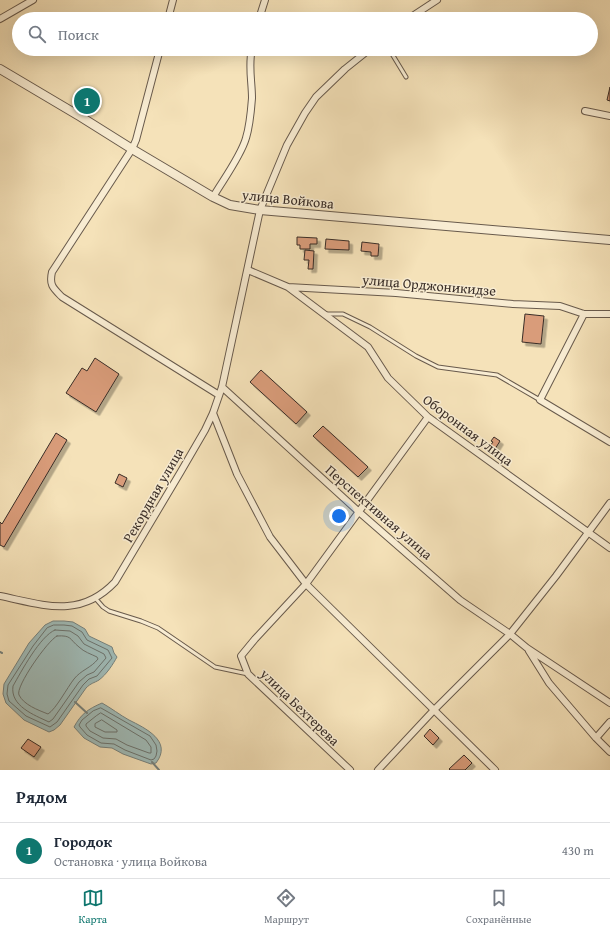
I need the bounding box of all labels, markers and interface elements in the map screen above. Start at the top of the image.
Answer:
search box [12,12,598,56]
icon: search [26,23,48,45]
text: Поиск [58,24,99,45]
pin: 1 [74,86,100,116]
street label: улица Войкова [240,184,335,214]
street label: улица Орджоникидзе [360,269,497,301]
street label: Оборонная улица [419,389,518,471]
street label: Рекордная улица [118,444,188,546]
street label: Перспективная улица [321,460,437,564]
your location [329,506,349,526]
street label: улица Бехтерева [255,663,344,750]
text: Рядом [16,784,67,809]
text: Городок [54,831,112,852]
text: 1 [26,841,32,860]
text: 430 m [562,841,594,860]
text: Остановка · улица Войкова [54,852,207,871]
tab: Карта [78,887,107,927]
tab: Маршрут [264,887,309,927]
tab: Сохранённые [466,887,531,927]

